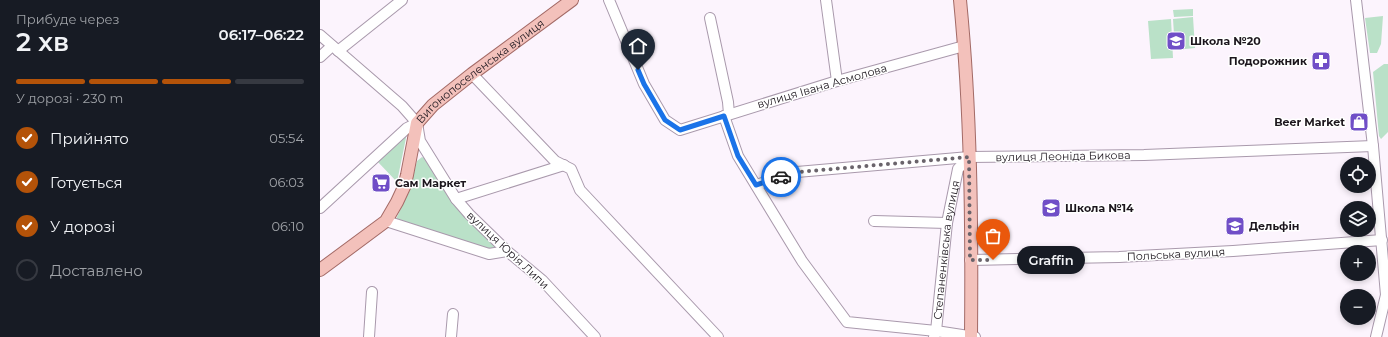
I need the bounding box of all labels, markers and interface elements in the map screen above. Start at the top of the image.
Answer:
text: Прибуде через [16,11,120,27]
street label: Вигонопоселенська вулиця [413,16,547,126]
text: 06:17–06:22 [219,25,304,44]
text: 2 хв [16,26,69,58]
pin [621,29,655,70]
school or university icon: Школа №20 [1165,30,1187,52]
place label: Школа №20 [1190,34,1261,48]
icon: home [627,35,649,57]
pharmacy icon: Подорожник [1310,50,1332,72]
place label: Подорожник [1229,54,1308,68]
street label: вулиця Івана Асмолова [755,61,889,111]
text: У дорозі · 230 m [16,90,123,106]
shop icon: Beer Market [1348,111,1370,133]
place label: Beer Market [1274,115,1345,129]
icon: check [16,127,38,149]
text: Прийнято [50,129,129,148]
text: 05:54 [269,130,304,146]
street label: вулиця Леоніда Бикова [995,148,1131,164]
courier [761,157,801,197]
map controls [1340,157,1376,325]
button: locate [1340,157,1376,193]
icon: car [770,166,792,188]
icon: check [16,171,38,193]
supermarket icon: Сам Маркет [370,172,392,194]
text: Готується [50,173,123,192]
text: 06:03 [269,174,304,190]
place label: Сам Маркет [395,176,466,190]
street label: Степаненківська вулиця [930,179,963,320]
school or university icon: Школа №14 [1040,197,1062,219]
place label: Школа №14 [1065,201,1134,215]
button: layers [1340,201,1376,237]
street label: вулиця Юрія Липи [464,208,552,292]
icon: check [16,215,38,237]
school or university icon: Дельфін [1224,215,1246,237]
text: У дорозі [50,217,115,236]
text: 06:10 [271,218,304,234]
pin [976,219,1010,260]
place label: Дельфін [1249,219,1299,233]
icon: bag [982,225,1004,247]
street label: Польська вулиця [1126,244,1226,264]
button: + [1340,245,1376,281]
callout: Graffin [1017,246,1085,274]
text: Graffin [1028,252,1074,268]
text: Доставлено [50,261,143,280]
button: − [1340,289,1376,325]

